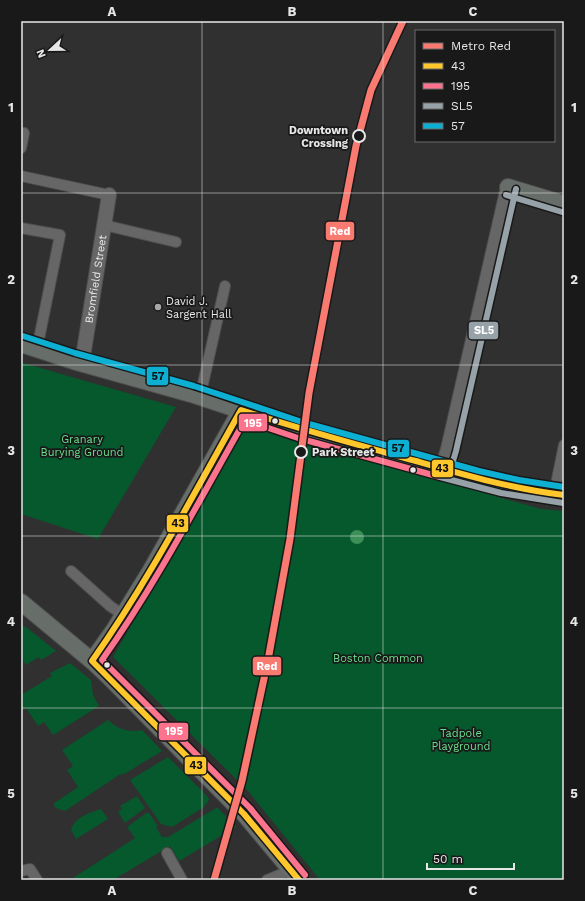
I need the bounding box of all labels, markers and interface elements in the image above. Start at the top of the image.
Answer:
text: A [108,4,117,19]
text: B [288,4,297,19]
text: C [469,4,478,19]
north arrow [30,30,70,70]
legend [415,30,555,142]
text: Metro Red [451,39,511,53]
text: N [34,47,49,60]
text: 43 [451,59,465,73]
text: 195 [451,79,470,93]
text: SL5 [451,99,473,113]
text: 1 [8,100,14,115]
text: 1 [571,100,577,115]
text: 57 [451,119,465,133]
place label: Downtown Crossing [289,124,349,150]
marker: Downtown Crossing [352,129,366,143]
line badge: Red [325,221,355,241]
text: Red [330,225,350,238]
street label: Bromfield Street [82,234,109,324]
text: 2 [7,272,15,287]
text: 2 [570,272,578,287]
place label: David J. Sargent Hall [166,295,232,321]
marker: David J. Sargent Hall [153,302,163,312]
line badge: SL5 [468,321,499,340]
text: SL5 [474,324,494,337]
line badge: 57 [146,366,169,386]
text: 57 [152,370,165,383]
line badge: 195 [238,413,268,432]
unlabelled marker [270,416,280,426]
text: 195 [244,417,262,430]
park label: Granary Burying Ground [41,433,123,459]
line badge: 57 [387,439,410,458]
text: 57 [392,442,405,455]
text: 3 [7,443,15,458]
text: 3 [570,443,578,458]
marker: Park Street [294,445,308,459]
place label: Park Street [312,446,375,459]
line badge: 43 [431,459,454,478]
text: 43 [435,462,449,475]
unlabelled marker [408,465,418,475]
line badge: 43 [166,514,189,533]
text: 43 [171,517,185,530]
text: 4 [7,614,16,629]
text: 4 [570,614,579,629]
park label: Boston Common [333,652,423,665]
line badge: Red [252,656,282,676]
unlabelled marker [102,660,112,670]
text: Red [257,660,277,673]
line badge: 195 [158,722,189,741]
text: 195 [165,725,183,738]
park label: Tadpole Playground [432,727,490,753]
line badge: 43 [184,756,207,775]
text: 43 [189,759,203,772]
text: 5 [7,786,15,801]
text: 5 [570,786,578,801]
scale bar [427,845,514,871]
text: 50 m [433,852,463,866]
text: A [108,883,117,898]
text: B [288,883,297,898]
text: C [469,883,478,898]

